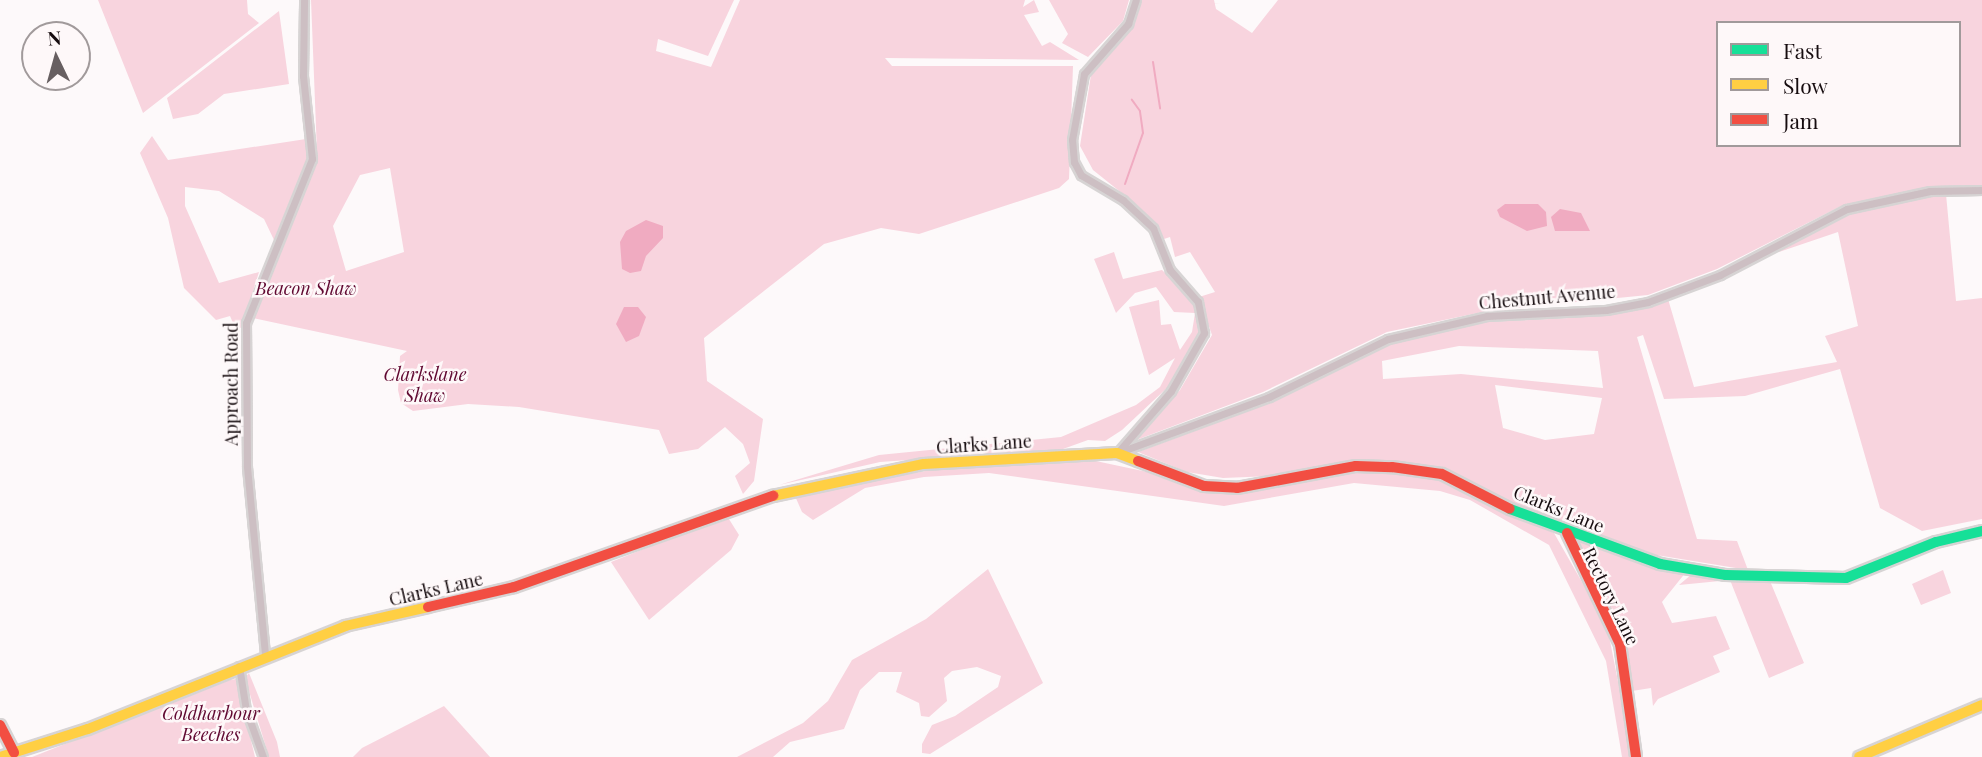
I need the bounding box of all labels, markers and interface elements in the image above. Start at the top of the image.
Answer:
north arrow [21,21,91,91]
legend [1716,21,1961,147]
text: N [46,24,62,51]
text: Fast [1783,36,1822,64]
text: Slow [1783,71,1828,99]
text: Jam [1783,106,1819,134]
park label: Beacon Shaw [255,277,357,299]
street label: Chestnut Avenue [1477,280,1617,314]
street label: Approach Road [220,322,242,446]
park label: Clarkslane Shaw [384,364,466,406]
street label: Clarks Lane [935,430,1033,458]
street label: Clarks Lane [1510,481,1608,537]
street label: Rectory Lane [1578,543,1644,649]
street label: Clarks Lane [387,568,485,610]
park label: Coldharbour Beeches [162,703,260,746]

